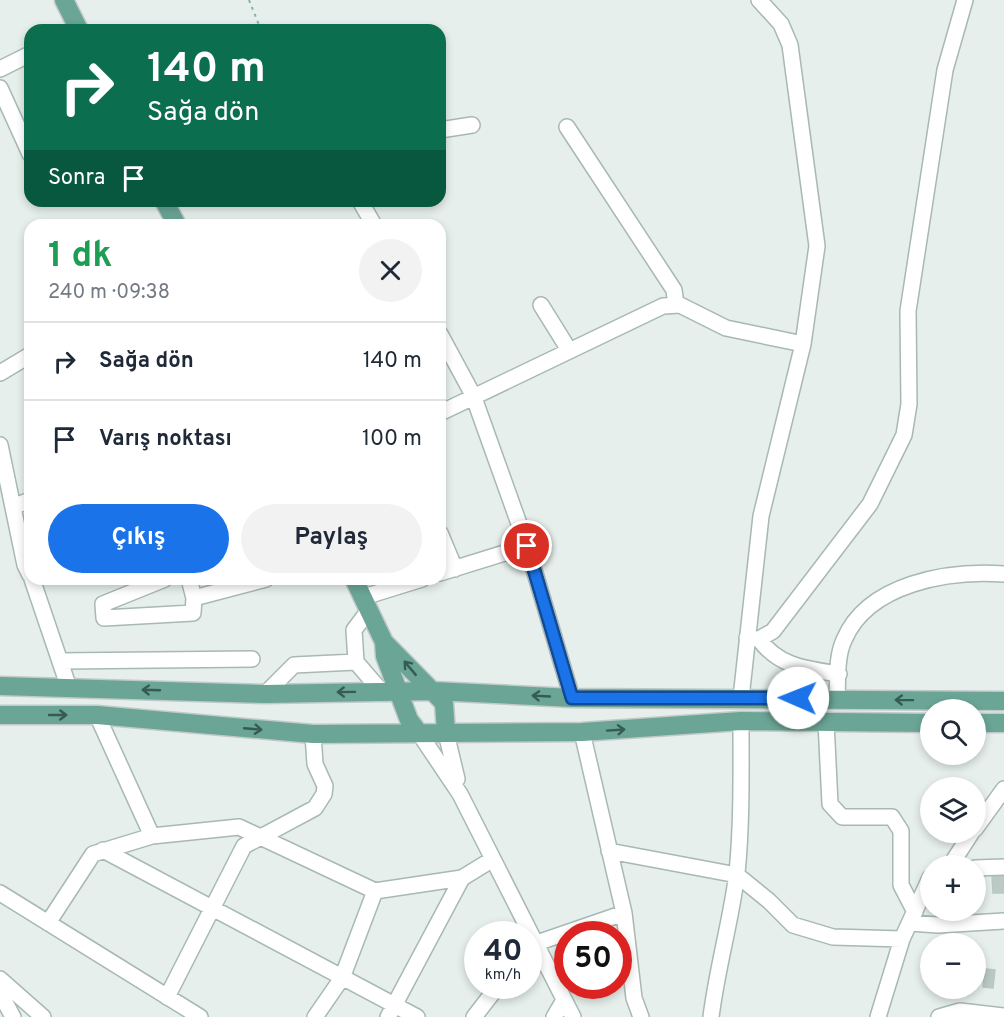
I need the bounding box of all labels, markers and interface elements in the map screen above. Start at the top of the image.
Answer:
text: 140 m [147,44,266,97]
icon: right [48,48,126,126]
text: Sağa dön [147,96,259,130]
icon: arrive [117,162,150,195]
text: Sonra [48,165,105,192]
text: 1 dk [48,234,112,280]
button: close [359,239,422,302]
text: 240 m · 09:38 [48,280,170,306]
icon: right [48,345,81,378]
text: Sağa dön [99,348,194,375]
text: 140 m [363,348,422,375]
icon: arrive [48,423,81,456]
text: Varış noktası [99,426,232,453]
text: 100 m [362,426,422,453]
button: Çıkış [48,504,229,573]
button: Paylaş [241,504,422,573]
pin [501,520,552,571]
icon: arrive [510,529,543,562]
one-way arrow [403,661,417,676]
position arrow [766,666,830,730]
one-way arrow [141,685,161,696]
one-way arrow [336,686,356,698]
one-way arrow [531,691,551,702]
one-way arrow [894,694,914,705]
map controls [920,699,986,999]
button: search [920,699,986,765]
one-way arrow [48,709,68,721]
one-way arrow [242,724,262,735]
one-way arrow [605,724,625,735]
button: layers [920,777,986,843]
button: + [920,855,986,921]
speed limit sign: 50 [554,921,632,999]
button: − [920,933,986,999]
text: 40 [483,934,523,971]
text: km/h [485,966,521,985]

